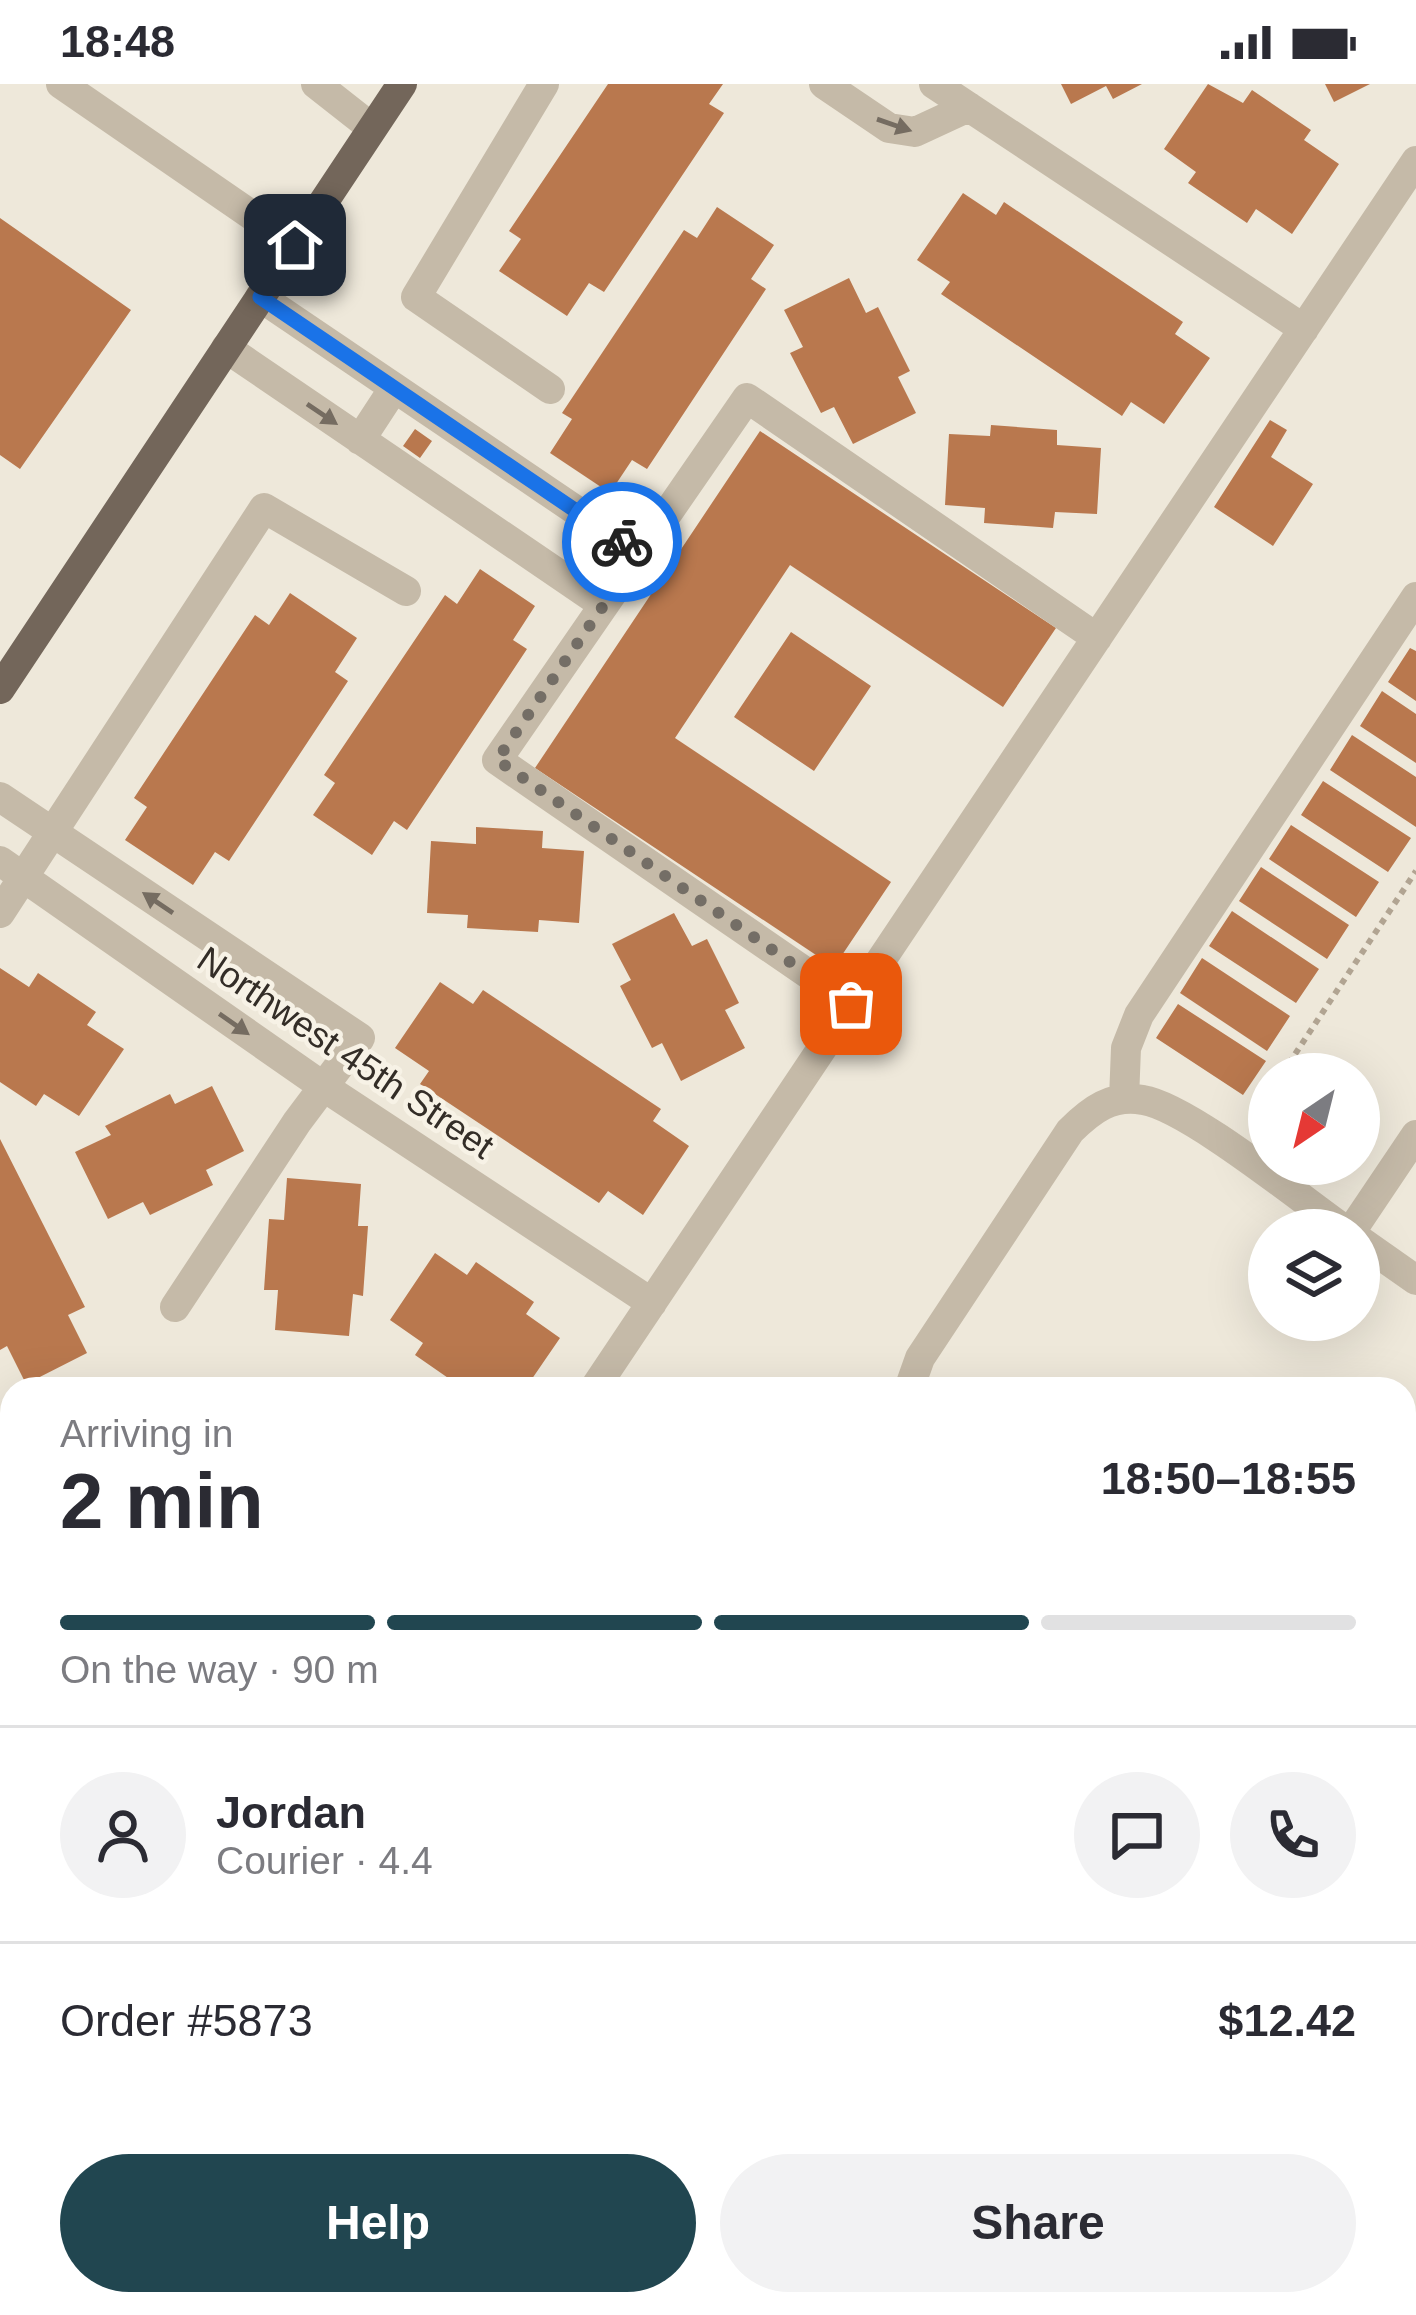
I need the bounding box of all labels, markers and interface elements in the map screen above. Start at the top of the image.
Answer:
text: 18:48 [60,16,175,67]
one-way arrow [876,116,912,135]
pin [244,194,346,296]
icon: home [262,212,328,278]
one-way arrow [306,402,339,425]
courier [562,482,682,602]
icon: bike [589,509,655,575]
one-way arrow [141,893,174,915]
street label: Northwest 45th Street [190,938,502,1167]
pin [800,953,902,1055]
icon: bag [818,971,884,1037]
one-way arrow [218,1012,250,1035]
north arrow [1248,1053,1380,1185]
map controls [1248,1053,1380,1341]
button: layers [1248,1209,1380,1341]
text: Arriving in [60,1412,233,1455]
text: 18:50–18:55 [1101,1453,1356,1504]
text: 2 min [60,1457,264,1545]
text: On the way · 90 m [60,1648,379,1691]
button: person [60,1772,186,1898]
button: chat [1074,1772,1200,1898]
button: phone [1230,1772,1356,1898]
text: Jordan [216,1787,366,1838]
text: Courier · 4.4 [216,1839,433,1882]
text: Order #5873 [60,1995,313,2046]
text: $12.42 [1218,1995,1356,2046]
button: Help [60,2154,696,2292]
button: Share [720,2154,1356,2292]

